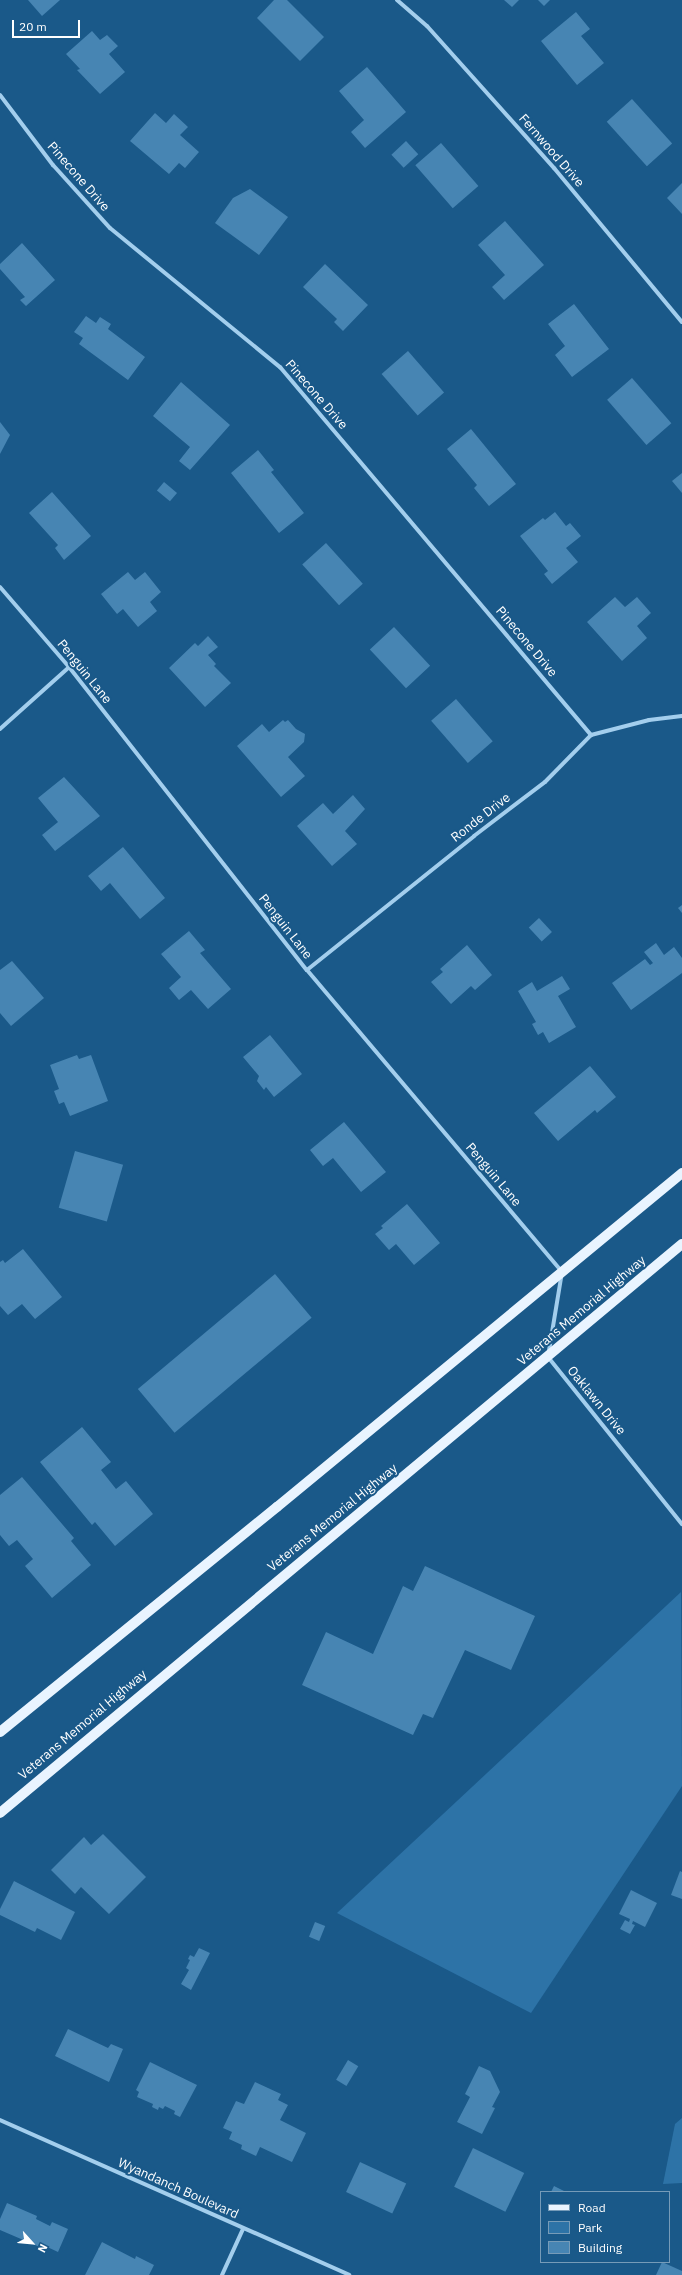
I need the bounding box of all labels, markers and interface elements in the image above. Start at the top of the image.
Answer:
scale bar [14,12,82,38]
text: 20 m [19,19,47,34]
street label: Fernwood Drive [515,111,587,191]
street label: Pinecone Drive [44,139,112,215]
street label: Pinecone Drive [282,357,350,433]
street label: Pinecone Drive [492,604,560,680]
street label: Penguin Lane [53,637,115,707]
street label: Ronde Drive [448,790,514,846]
street label: Penguin Lane [255,891,315,963]
street label: Penguin Lane [462,1140,524,1210]
street label: Veterans Memorial Highway [515,1253,649,1369]
street label: Oaklawn Drive [563,1363,629,1439]
street label: Veterans Memorial Highway [265,1461,401,1575]
street label: Veterans Memorial Highway [16,1667,150,1783]
street label: Wyandanch Boulevard [115,2155,241,2223]
legend [540,2191,670,2263]
text: Road [578,2200,606,2215]
text: Park [578,2220,602,2235]
north arrow [12,2223,52,2263]
text: Building [578,2240,622,2255]
text: N [35,2242,51,2255]

